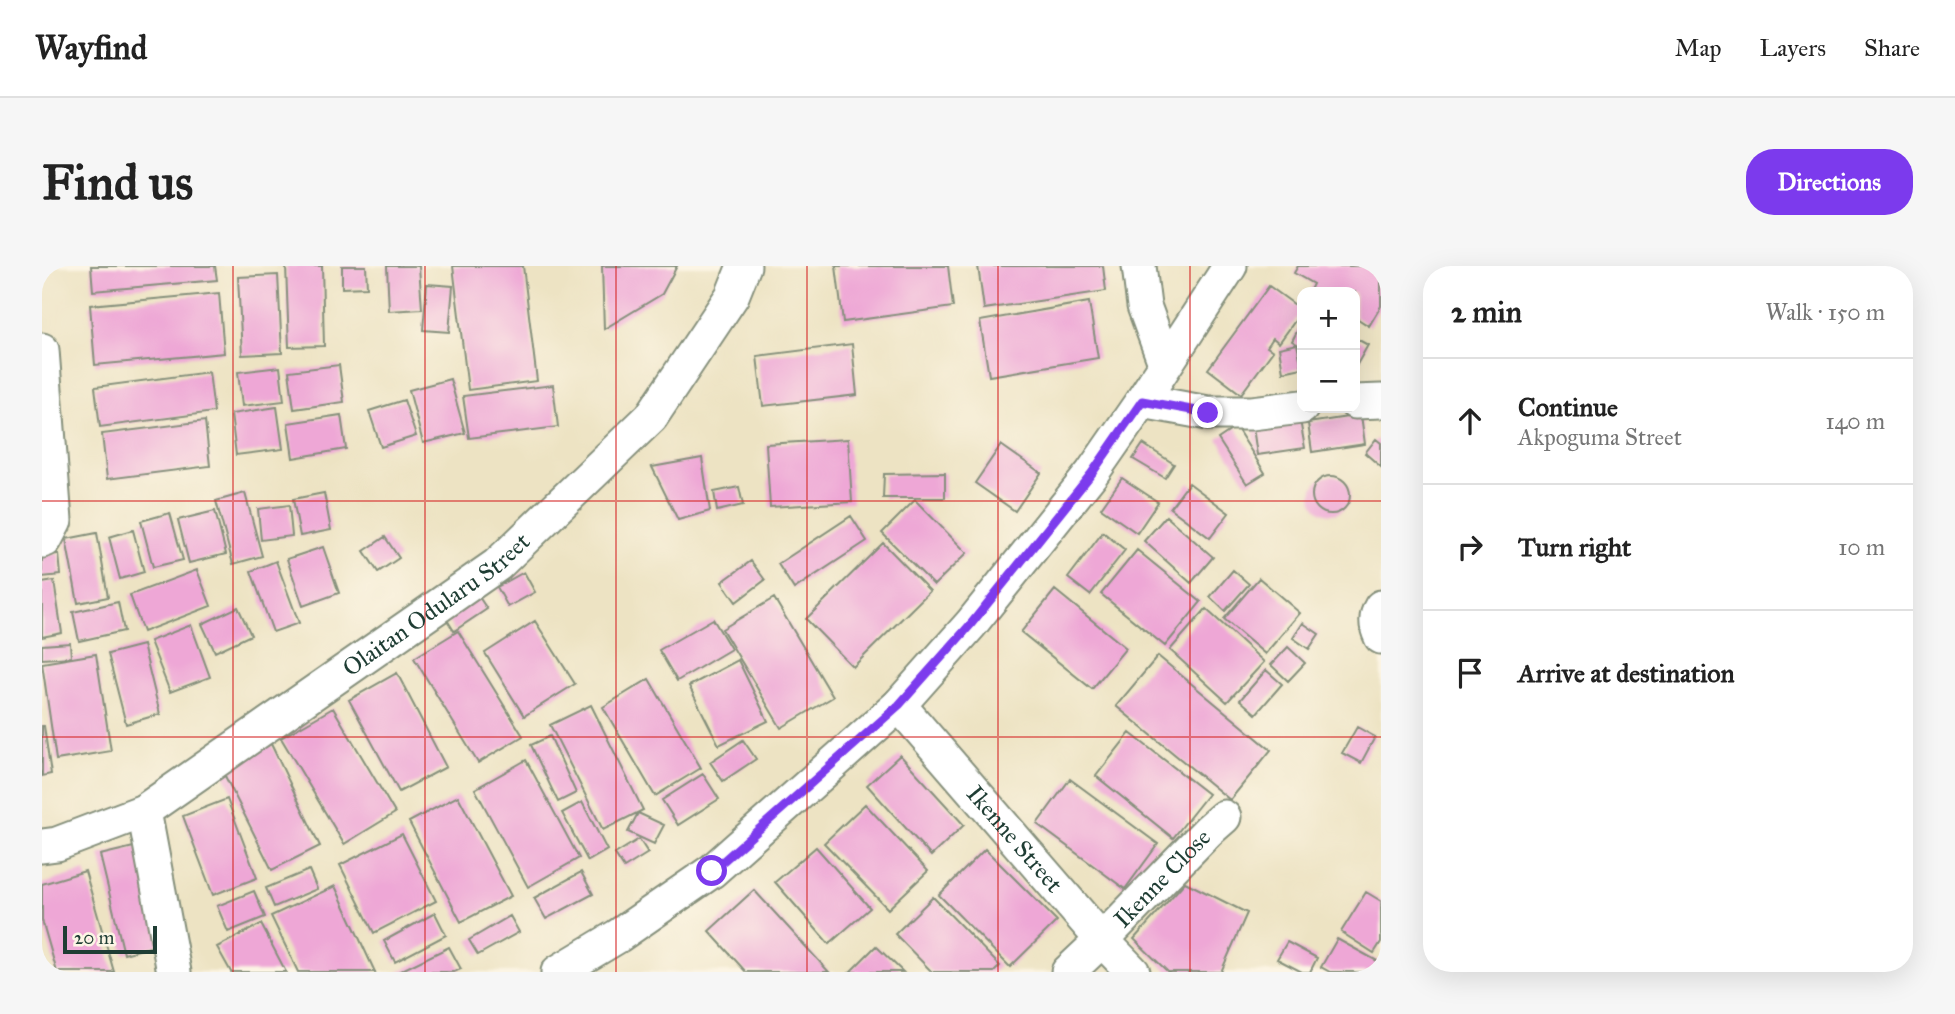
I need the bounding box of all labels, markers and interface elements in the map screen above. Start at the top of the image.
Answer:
text: Wayfind [35,28,147,68]
text: Map [1675,33,1722,63]
text: Layers [1760,33,1826,63]
text: Share [1864,33,1920,63]
button: Directions [1746,149,1913,215]
text: Find us [42,153,193,212]
map controls [1297,287,1360,413]
button: + [1297,287,1360,350]
text: 2 min [1451,294,1522,330]
text: Walk · 150 m [1765,298,1885,326]
button: − [1297,350,1360,413]
text: Continue [1518,391,1618,423]
route end [1192,397,1223,428]
icon: ahead [1451,402,1489,440]
text: 140 m [1825,407,1885,435]
text: Akpoguma Street [1518,423,1682,451]
street label: Olaitan Odularu Street [337,526,537,683]
icon: right [1451,528,1489,566]
text: Turn right [1518,531,1631,563]
text: 10 m [1838,533,1885,561]
icon: arrive [1451,654,1489,692]
text: Arrive at destination [1518,657,1735,689]
street label: Ikenne Street [960,779,1070,899]
street label: Ikenne Close [1107,822,1217,934]
route start [696,855,727,886]
scale bar [63,923,158,955]
text: 20 m [74,926,115,949]

